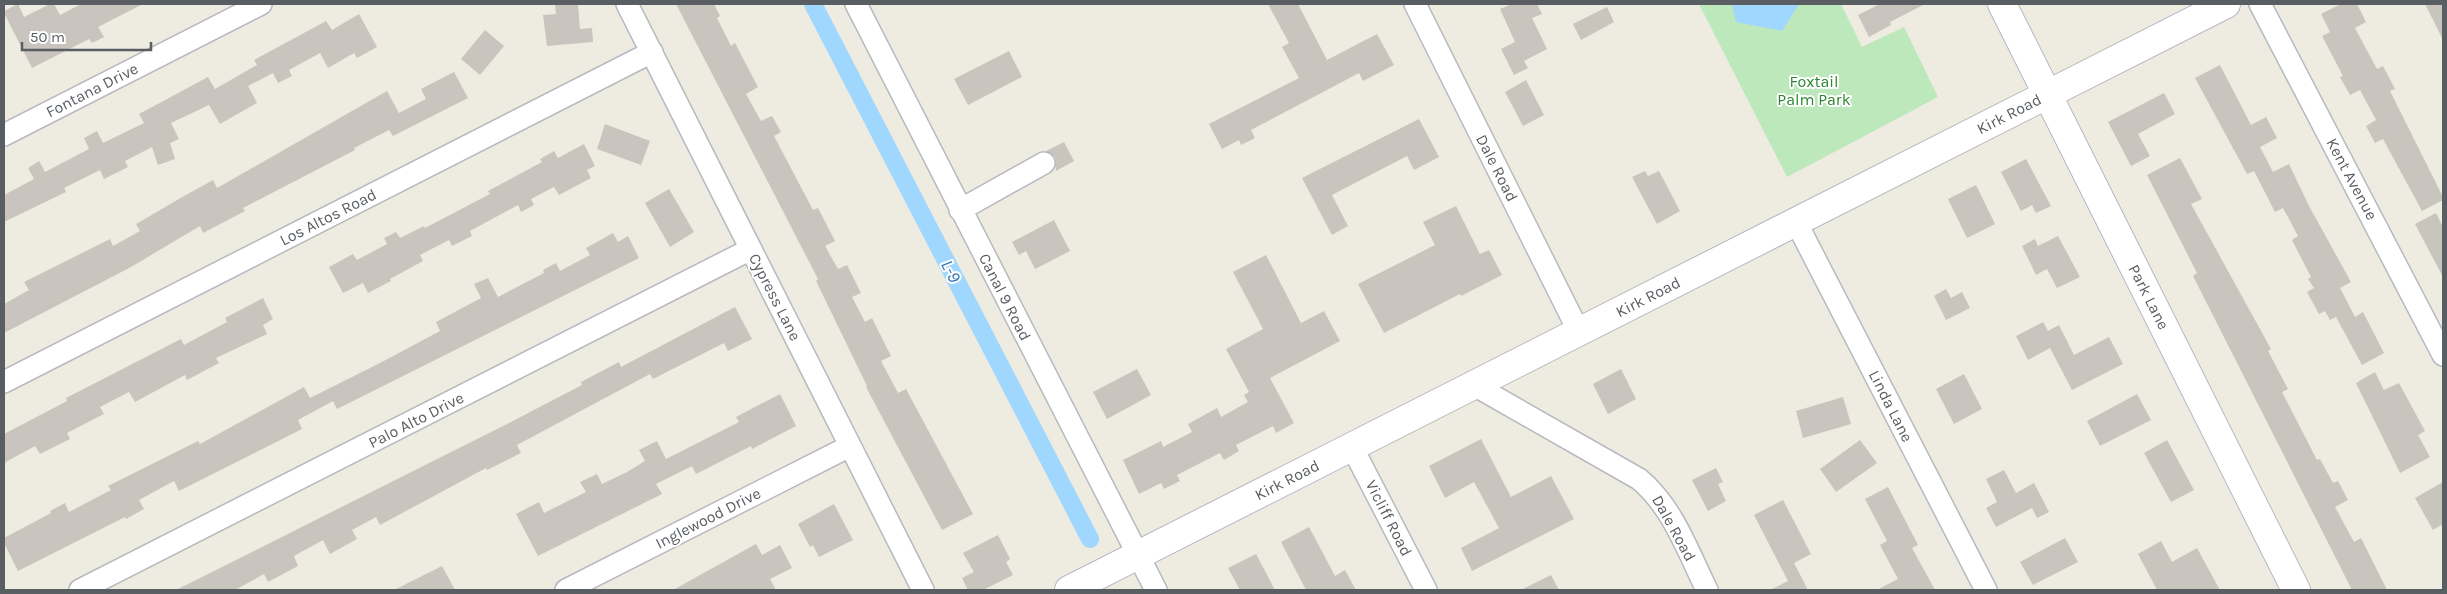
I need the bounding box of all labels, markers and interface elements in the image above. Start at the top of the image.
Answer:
scale bar [22,20,151,52]
text: 50 m [30,28,65,46]
street label: Fontana Drive [43,59,141,121]
park label: Foxtail Palm Park [1777,72,1851,109]
street label: Kirk Road [1974,90,2044,138]
street label: Dale Road [1472,131,1522,205]
street label: Kent Avenue [2322,135,2382,223]
street label: Los Altos Road [277,184,379,250]
street label: Cypress Lane [745,250,805,344]
street label: Canal 9 Road [975,250,1035,344]
water label: L-9 [936,256,966,287]
street label: Park Lane [2125,261,2173,333]
street label: Kirk Road [1613,273,1683,321]
street label: Linda Lane [1865,367,1917,445]
street label: Palo Alto Drive [365,388,467,452]
street label: Kirk Road [1252,456,1322,504]
street label: Vicliff Road [1362,477,1416,559]
street label: Inglewood Drive [652,483,764,553]
street label: Dale Road [1648,492,1700,564]

